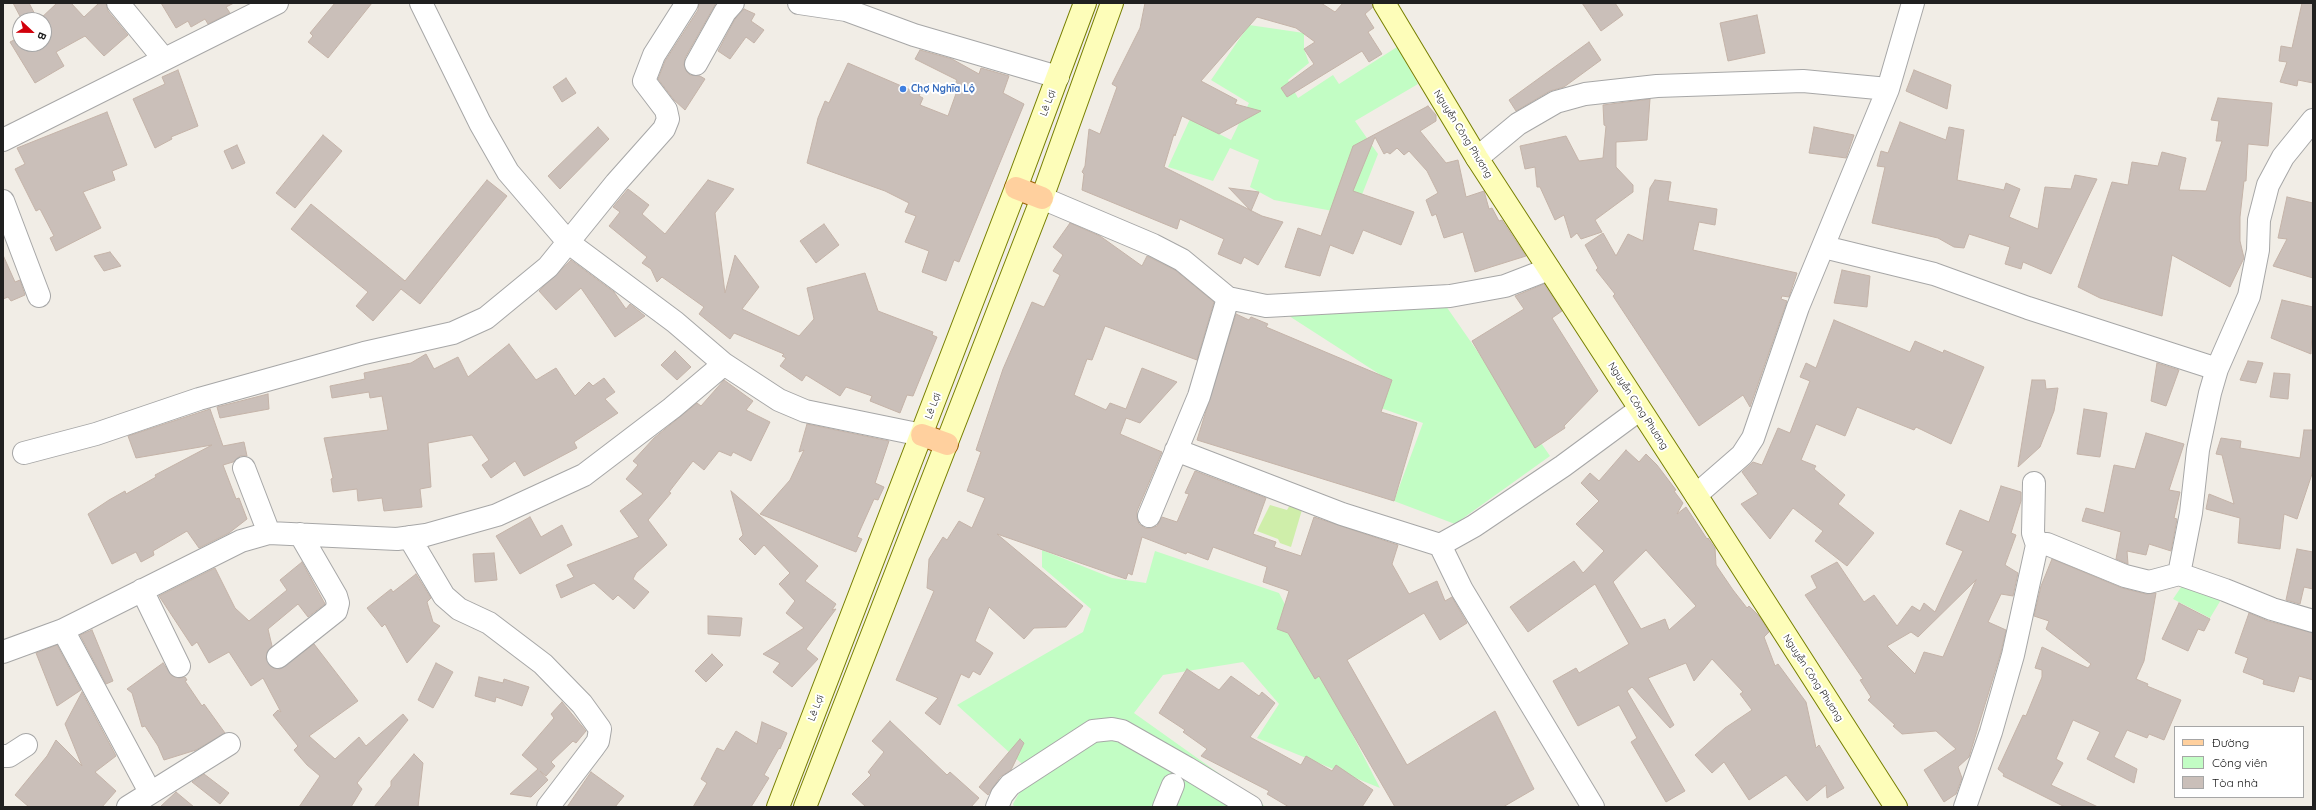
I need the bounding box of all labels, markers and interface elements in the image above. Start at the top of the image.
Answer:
north arrow [12,12,52,52]
text: B [34,30,50,42]
place label: Chợ Nghĩa Lộ [911,83,975,95]
marker: Chợ Nghĩa Lộ [898,84,908,94]
street label: Lê Lợi [1038,88,1058,118]
street label: Nguyễn Công Phương [1431,88,1495,180]
street label: Nguyễn Công Phương [1605,360,1671,452]
street label: Lê Lợi [923,391,943,421]
street label: Nguyễn Công Phương [1780,632,1846,724]
street label: Lê Lợi [806,693,826,723]
legend [2174,726,2304,798]
text: Đường [2212,735,2249,750]
text: Công viên [2212,755,2267,770]
text: Tòa nhà [2212,775,2258,790]

